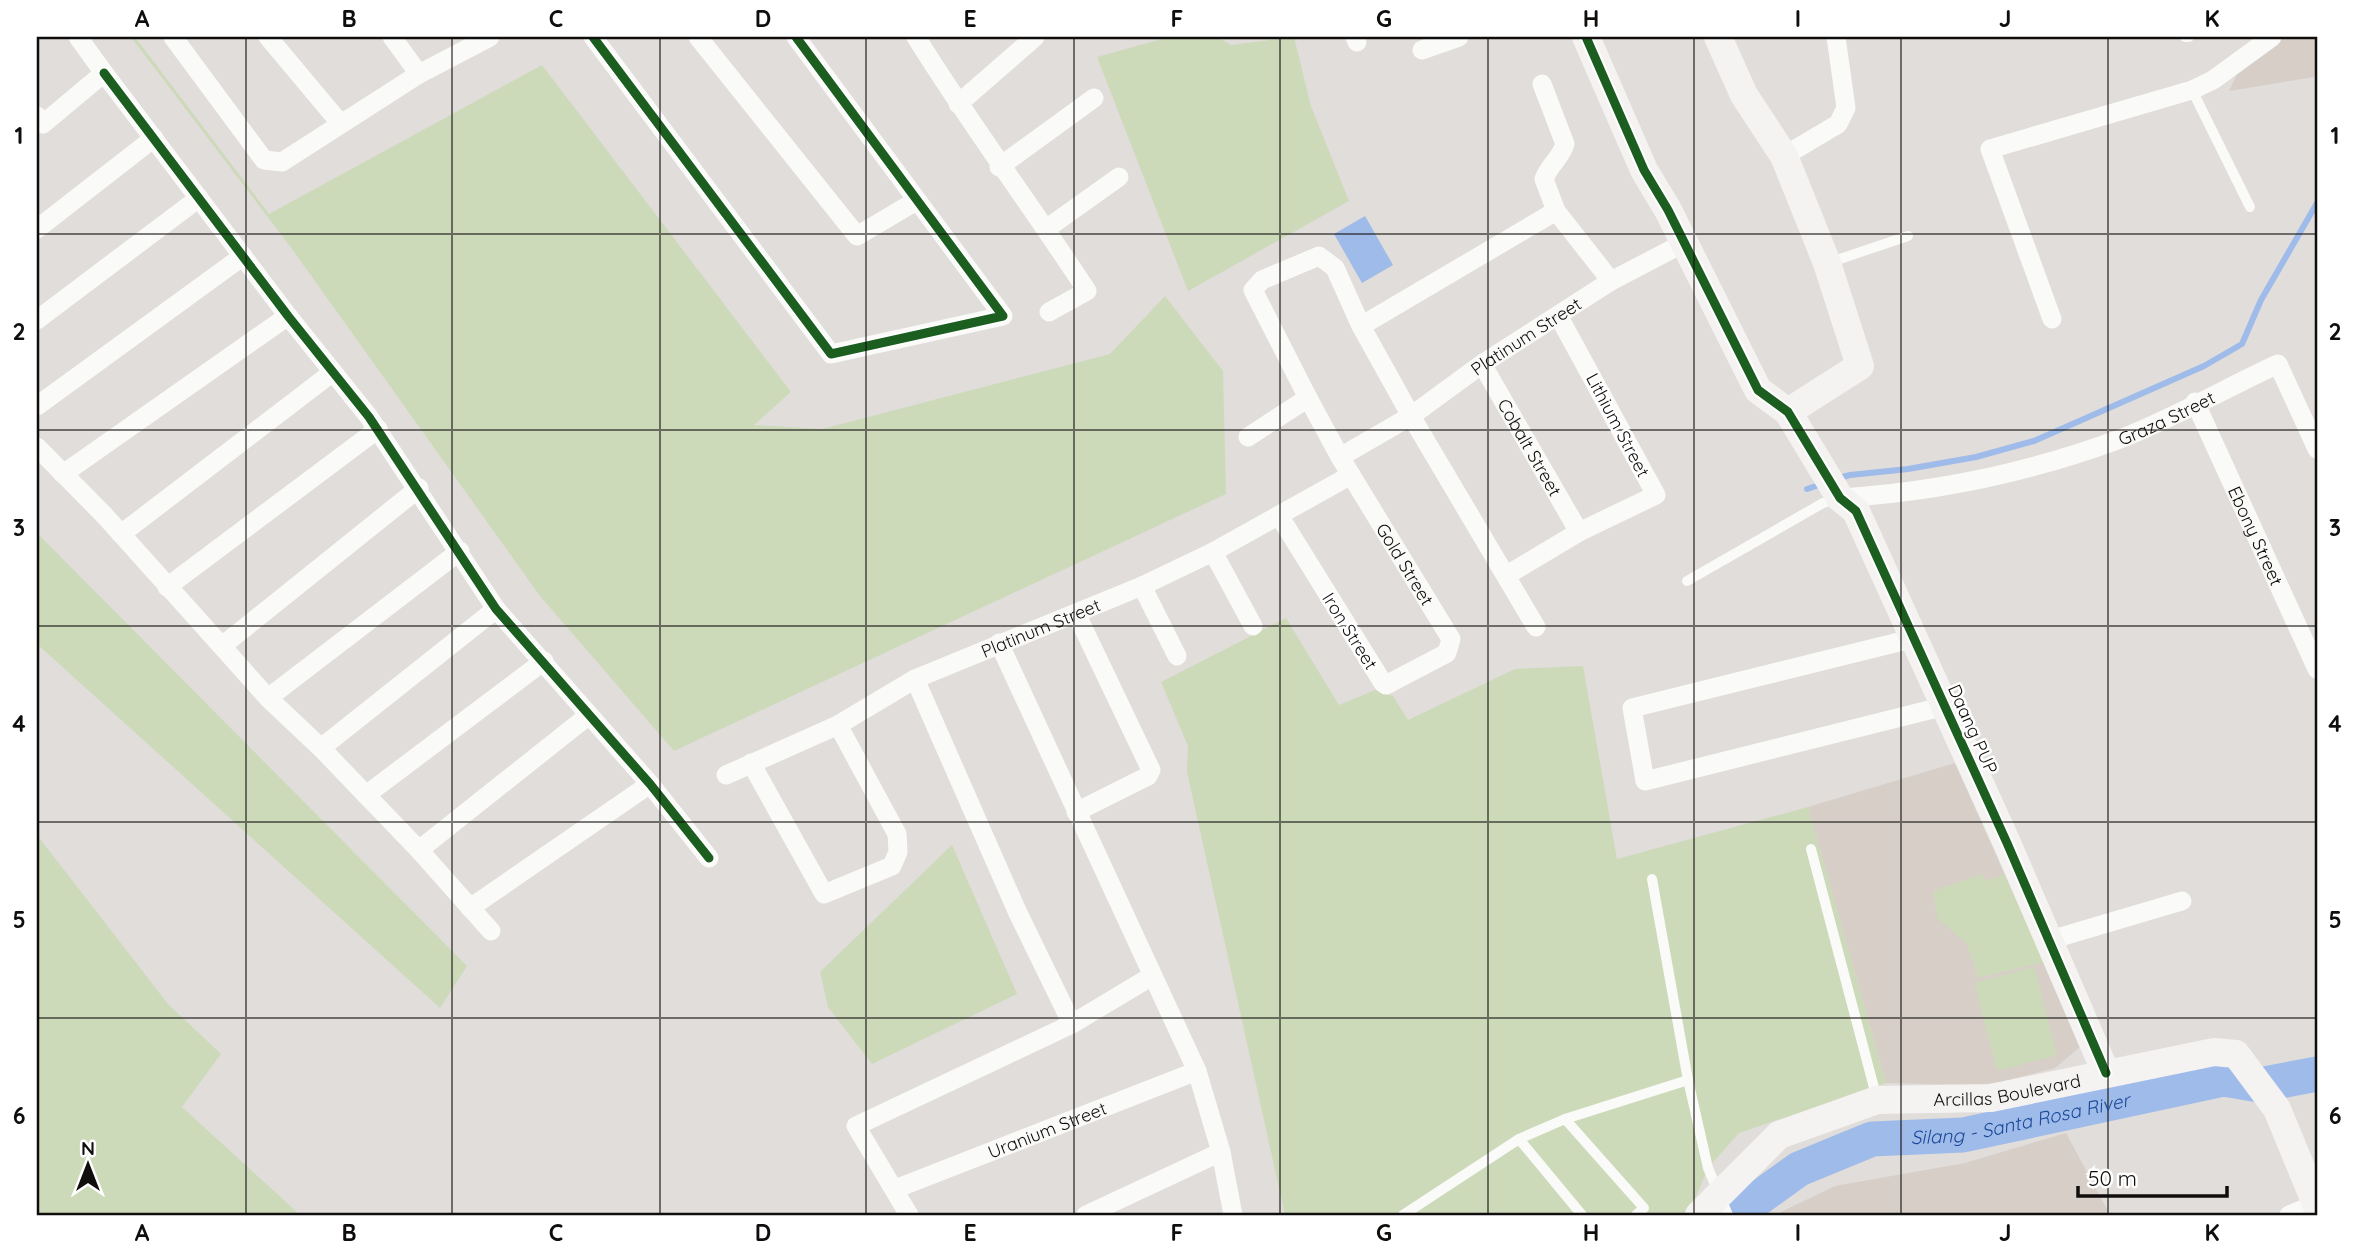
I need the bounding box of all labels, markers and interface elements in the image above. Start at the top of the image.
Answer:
text: A [135,4,150,33]
text: B [341,4,357,33]
text: C [549,4,563,33]
text: D [755,4,771,33]
text: E [963,4,977,33]
text: F [1171,4,1183,33]
text: G [1376,4,1392,33]
text: H [1583,4,1599,33]
text: I [1795,4,1801,33]
text: J [1999,4,2011,33]
text: K [2204,4,2220,33]
text: 1 [15,121,23,150]
text: 1 [2331,121,2339,150]
street label: Platinum Street [1466,292,1585,380]
text: 2 [12,317,26,346]
text: 2 [2328,317,2342,346]
street label: Lithium Street [1581,369,1655,481]
street label: Graza Street [2115,386,2218,450]
street label: Cobalt Street [1493,394,1567,500]
street label: Ebony Street [2223,482,2289,589]
text: 3 [13,513,25,542]
text: 3 [2329,513,2341,542]
street label: Gold Street [1371,519,1439,609]
street label: Iron Street [1317,588,1383,674]
street label: Platinum Street [977,593,1104,662]
street label: Daang PUP [1943,681,2003,777]
text: 4 [12,709,26,738]
text: 4 [2328,709,2342,738]
text: 5 [12,905,26,934]
text: 5 [2328,905,2342,934]
street label: Arcillas Boulevard [1933,1068,2083,1111]
water label: Silang - Santa Rosa River [1910,1087,2134,1149]
street label: Uranium Street [984,1096,1109,1163]
text: 6 [13,1101,25,1130]
text: 6 [2329,1101,2341,1130]
north arrow [52,1130,122,1200]
text: N [81,1136,95,1160]
scale bar [2078,1154,2226,1198]
text: 50 m [2088,1165,2137,1191]
text: A [135,1218,150,1247]
text: B [341,1218,357,1247]
text: C [549,1218,563,1247]
text: D [755,1218,771,1247]
text: E [963,1218,977,1247]
text: F [1171,1218,1183,1247]
text: G [1376,1218,1392,1247]
text: H [1583,1218,1599,1247]
text: I [1795,1218,1801,1247]
text: J [1999,1218,2011,1247]
text: K [2204,1218,2220,1247]

